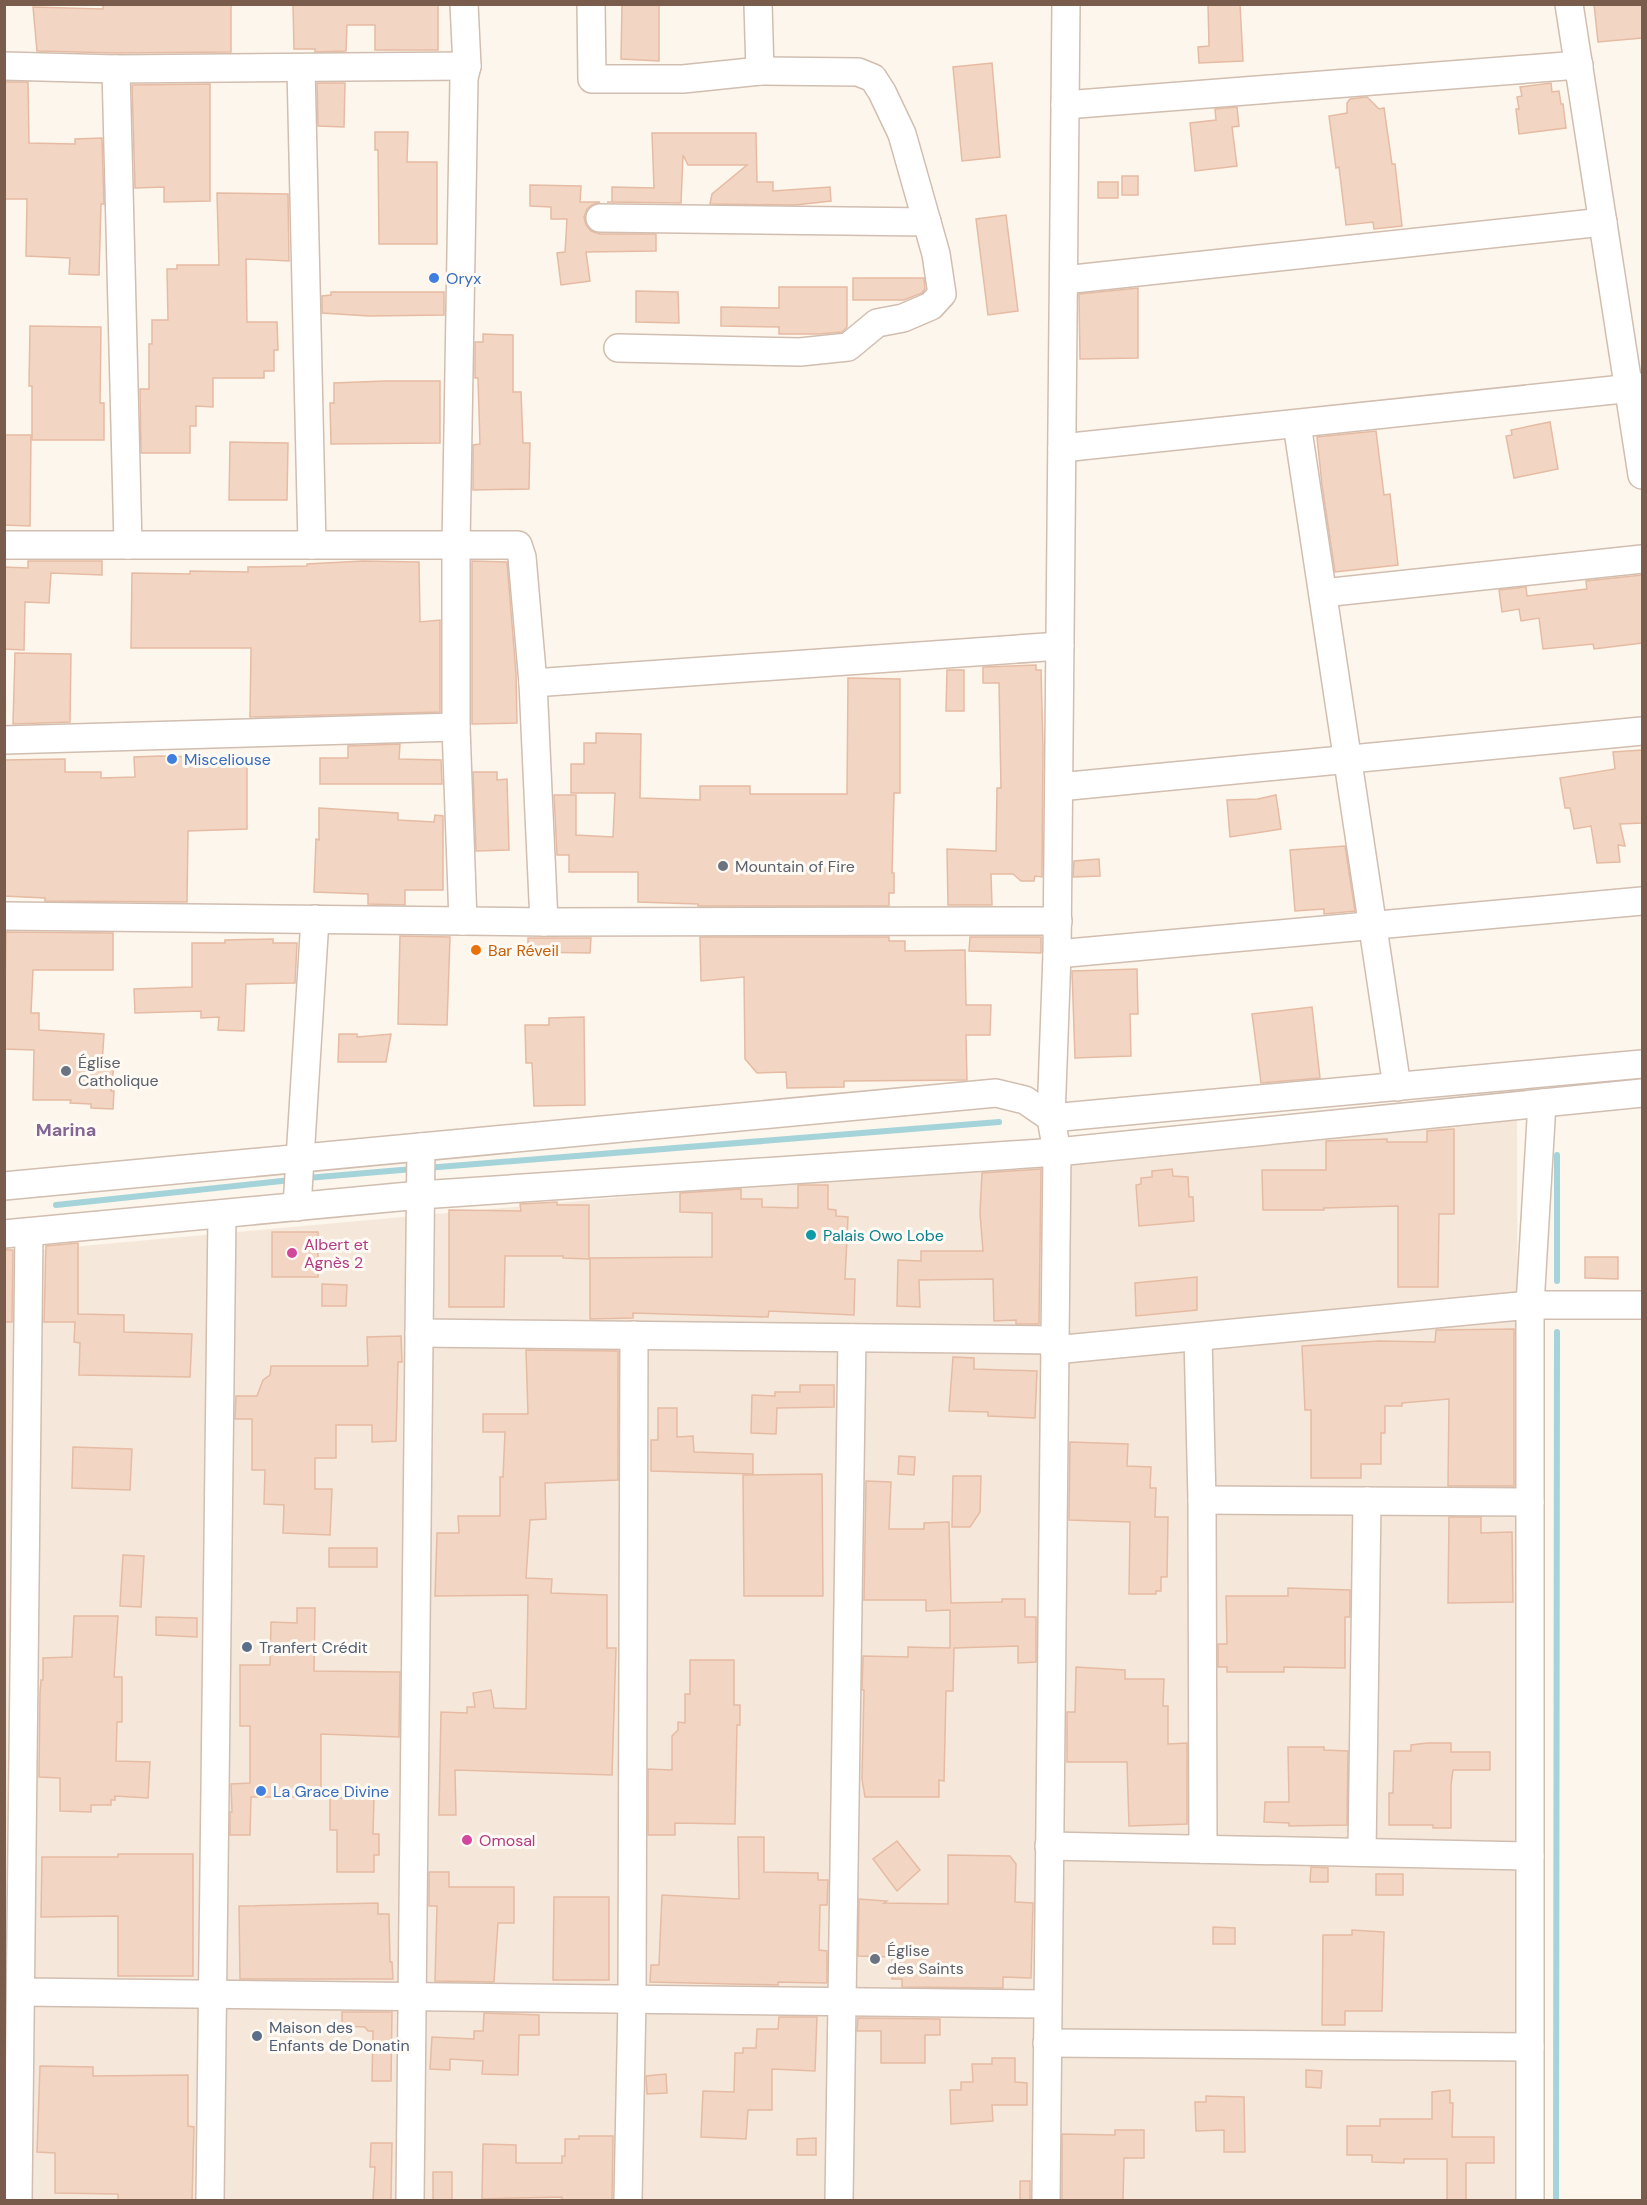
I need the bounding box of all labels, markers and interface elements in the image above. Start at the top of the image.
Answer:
place label: Oryx [446,268,481,289]
marker: Oryx [427,271,441,285]
place label: Misceliouse [184,749,271,770]
marker: Misceliouse [165,752,179,766]
place label: Mountain of Fire [735,856,855,877]
marker: Mountain of Fire [716,859,730,873]
place label: Bar Réveil [488,940,559,961]
marker: Bar Réveil [469,943,483,957]
place label: Église Catholique [78,1052,159,1091]
marker: Église Catholique [59,1064,73,1078]
district label: Marina [36,1118,96,1142]
place label: Palais Owo Lobe [823,1225,944,1246]
marker: Palais Owo Lobe [804,1228,818,1242]
place label: Albert et Agnès 2 [304,1234,369,1273]
marker: Albert et Agnès 2 [285,1246,299,1260]
place label: Tranfert Crédit [259,1637,368,1658]
marker: Tranfert Crédit [240,1640,254,1654]
place label: La Grace Divine [273,1781,389,1802]
marker: La Grace Divine [254,1784,268,1798]
place label: Omosal [479,1830,535,1851]
marker: Omosal [460,1833,474,1847]
place label: Église des Saints [887,1940,964,1979]
marker: Église des Saints [868,1952,882,1966]
place label: Maison des Enfants de Donatin [269,2017,410,2056]
marker: Maison des Enfants de Donatin [250,2029,264,2043]

